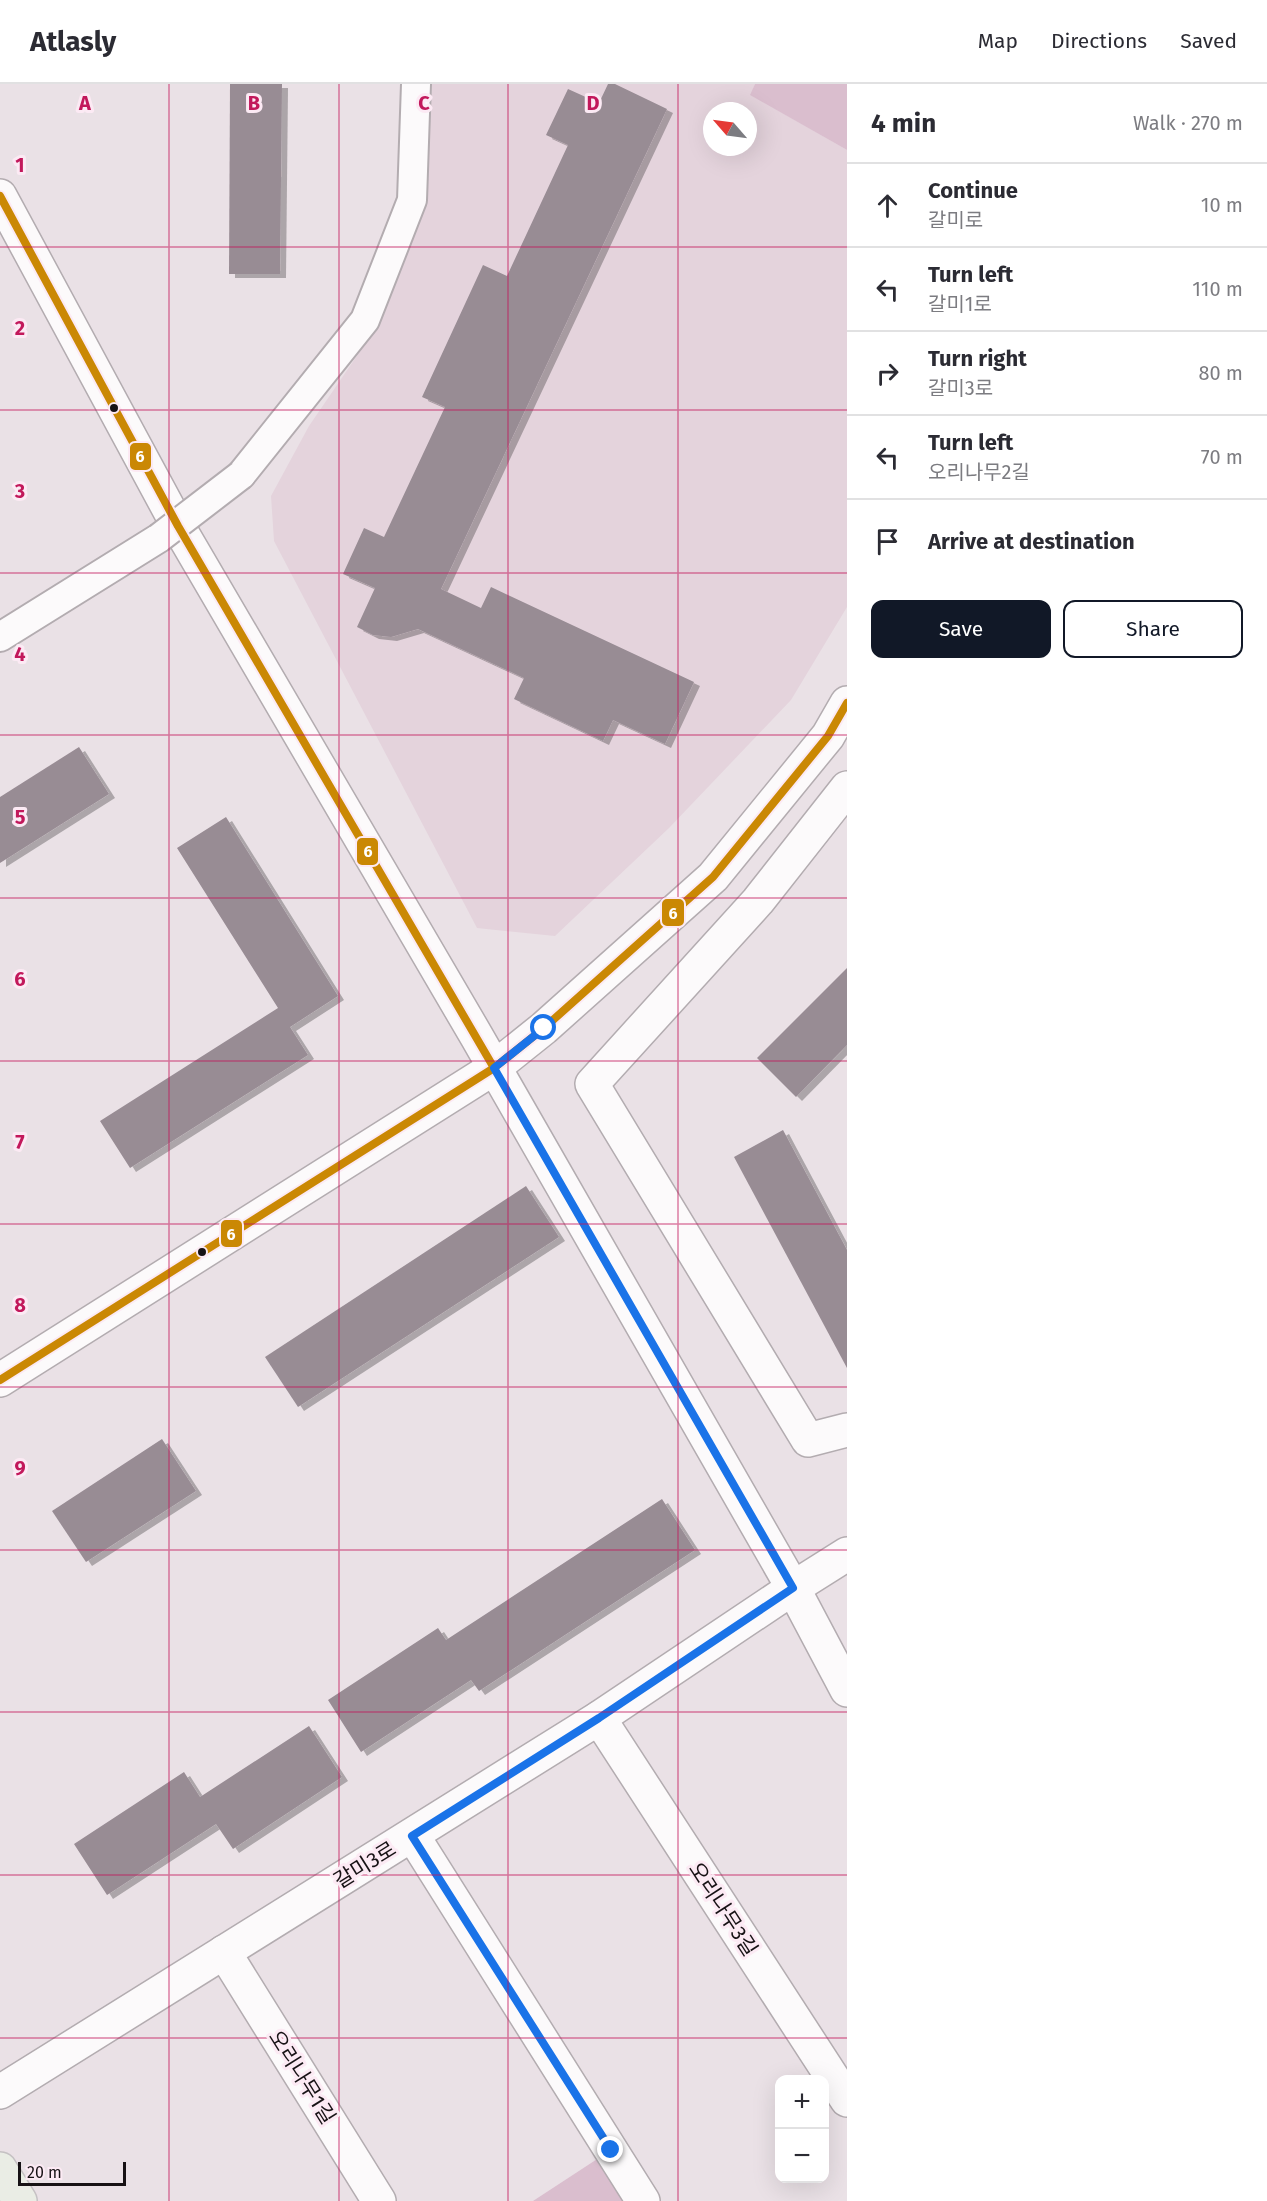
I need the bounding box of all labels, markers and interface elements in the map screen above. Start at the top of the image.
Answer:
text: Atlasly [30,25,116,58]
text: Map [978,28,1018,54]
text: Directions [1051,28,1147,54]
text: Saved [1180,28,1237,54]
text: A [78,91,92,115]
text: B [248,91,260,115]
text: C [418,91,430,115]
text: D [586,91,600,115]
north arrow [703,102,757,156]
text: 4 min [871,108,936,139]
text: Walk · 270 m [1133,111,1243,135]
text: 1 [15,153,25,177]
text: Continue [928,177,1018,204]
icon: ahead [871,189,904,222]
text: 10 m [1201,193,1243,217]
text: 갈미로 [928,208,983,232]
text: Turn left [928,261,1013,288]
icon: left [871,273,904,306]
text: 110 m [1192,277,1243,301]
text: 갈미1로 [928,292,992,316]
text: 2 [15,316,25,340]
text: Turn right [928,345,1027,372]
icon: right [871,357,904,390]
text: 80 m [1198,361,1243,385]
text: 갈미3로 [928,376,993,400]
unlabelled marker [108,402,120,414]
text: Turn left [928,429,1013,456]
icon: left [871,441,904,474]
line badge: 6 [129,442,152,471]
text: 70 m [1201,445,1243,469]
text: 6 [135,447,145,466]
text: 오리나무2길 [928,460,1030,484]
text: 3 [14,479,25,503]
icon: arrive [871,525,904,558]
text: Arrive at destination [928,528,1135,555]
button: Save [871,600,1051,658]
button: Share [1063,600,1243,658]
text: 4 [14,642,26,666]
text: 5 [15,805,26,829]
line badge: 6 [356,837,379,866]
text: 6 [363,842,373,861]
line badge: 6 [661,898,685,927]
text: 6 [668,904,678,923]
text: 6 [14,967,26,991]
route start [530,1014,556,1040]
text: 7 [15,1130,25,1154]
line badge: 6 [220,1219,243,1248]
text: 6 [226,1225,236,1244]
unlabelled marker [196,1246,208,1258]
text: 8 [14,1293,26,1317]
text: 9 [14,1456,26,1480]
street label: 갈미3로 [329,1836,401,1894]
street label: 오리나무3길 [683,1857,763,1961]
street label: 오리나무1길 [263,2025,341,2129]
map controls [775,2075,829,2183]
button: + [775,2075,829,2129]
button: − [775,2129,829,2183]
route end [597,2136,623,2162]
scale bar [18,2159,126,2186]
text: 20 m [27,2163,62,2182]

